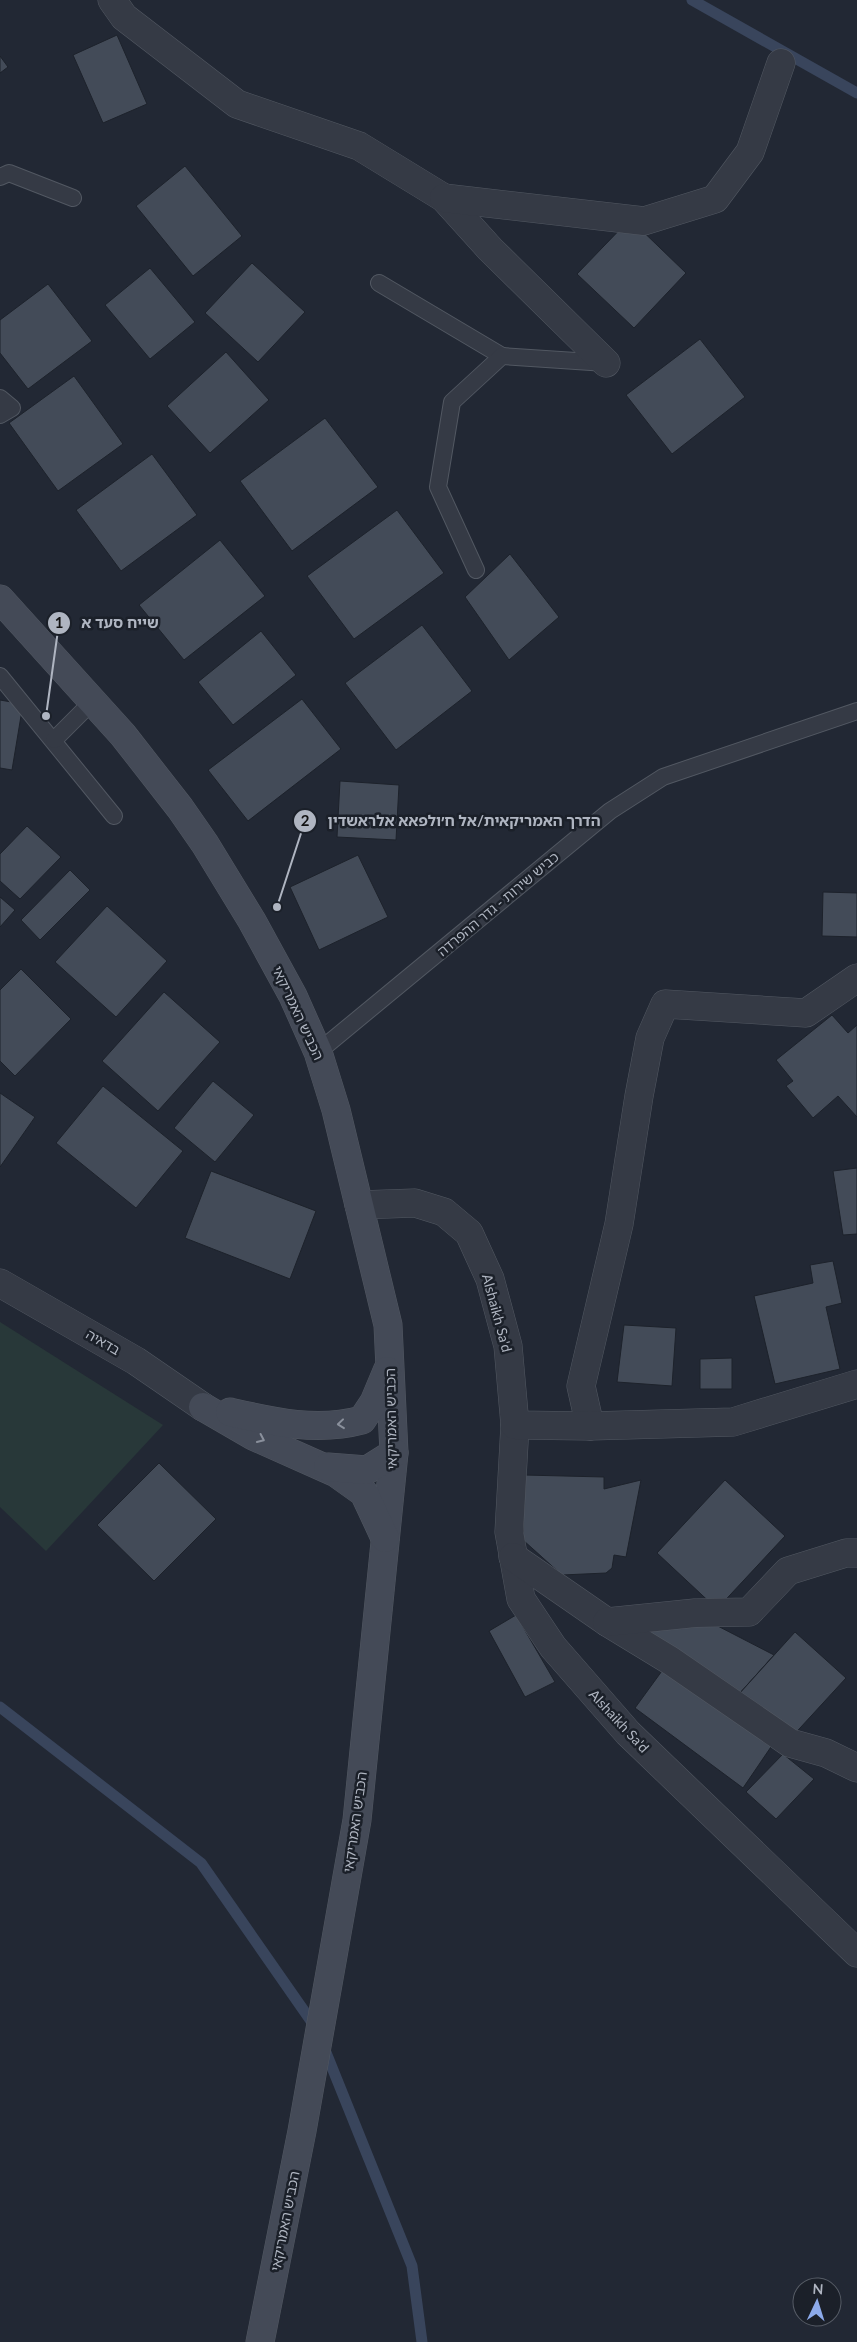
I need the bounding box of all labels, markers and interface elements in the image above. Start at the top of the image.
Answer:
callout: שייח סעד א [46,608,169,638]
text: 1 [55,613,63,631]
text: שייח סעד א [81,613,159,631]
callout: הדרך האמריקאית/אל ח׳ולפאא אלראשדין [293,806,611,836]
text: 2 [301,811,310,829]
text: הדרך האמריקאית/אל ח׳ולפאא אלראשדין [327,811,601,829]
street label: כביש שירות - גדר ההפרדה [433,848,562,959]
street label: הכביש האמריקאי [269,963,328,1062]
street label: Alshaikh Sa'd [479,1272,516,1354]
street label: בדאיה [83,1325,123,1358]
street label: הכביש האמריקאי [381,1368,400,1470]
one-way arrow [336,1418,344,1429]
one-way arrow [256,1433,265,1443]
street label: Alshaikh Sa'd [586,1686,653,1756]
street label: הכביש האמריקאי [339,1770,370,1873]
street label: הכביש האמריקאי [266,2169,303,2272]
north arrow [792,2277,842,2327]
text: N [812,2280,824,2297]

